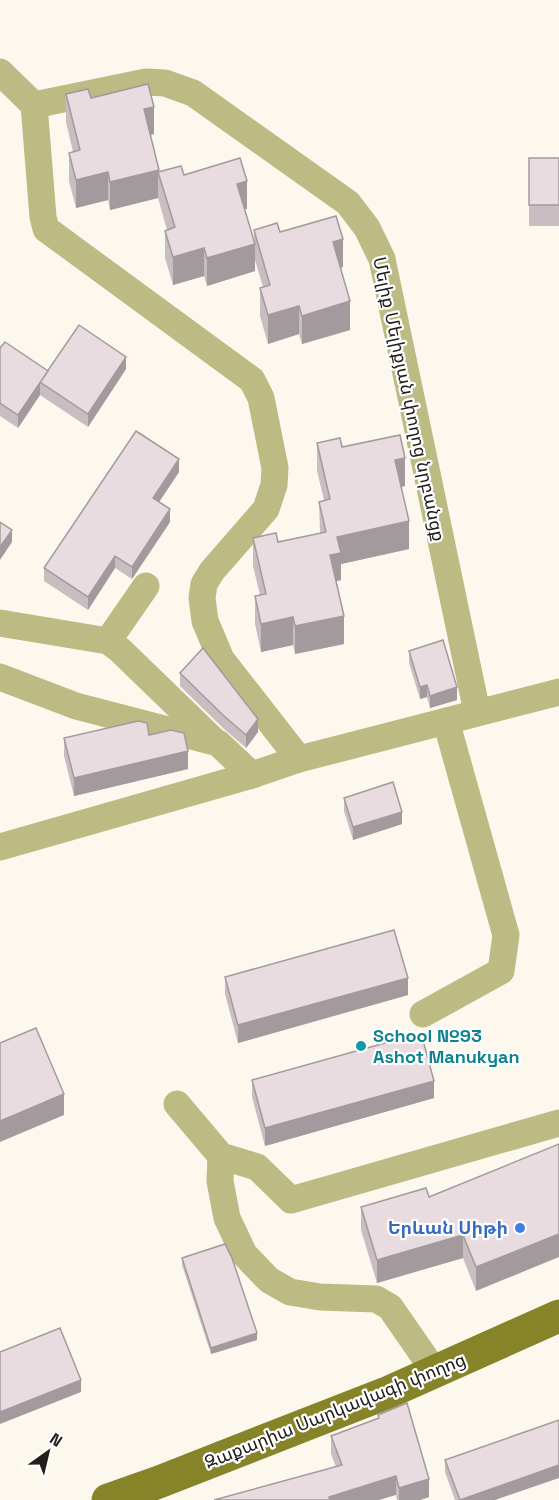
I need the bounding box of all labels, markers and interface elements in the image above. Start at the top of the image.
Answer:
street label: Մելիք Մելիքյան փողոց նրբանցք [368,254,451,543]
place label: School №93 Ashot Manukyan [373,1024,519,1068]
marker: School №93 Ashot Manukyan [354,1039,368,1053]
place label: Երևան Սիթի [388,1216,508,1239]
marker: Երևան Սիթի [513,1221,527,1235]
street label: Զաքարիա Սարկավագի փողոց [201,1347,469,1474]
north arrow [18,1422,78,1482]
text: N [46,1428,66,1452]

